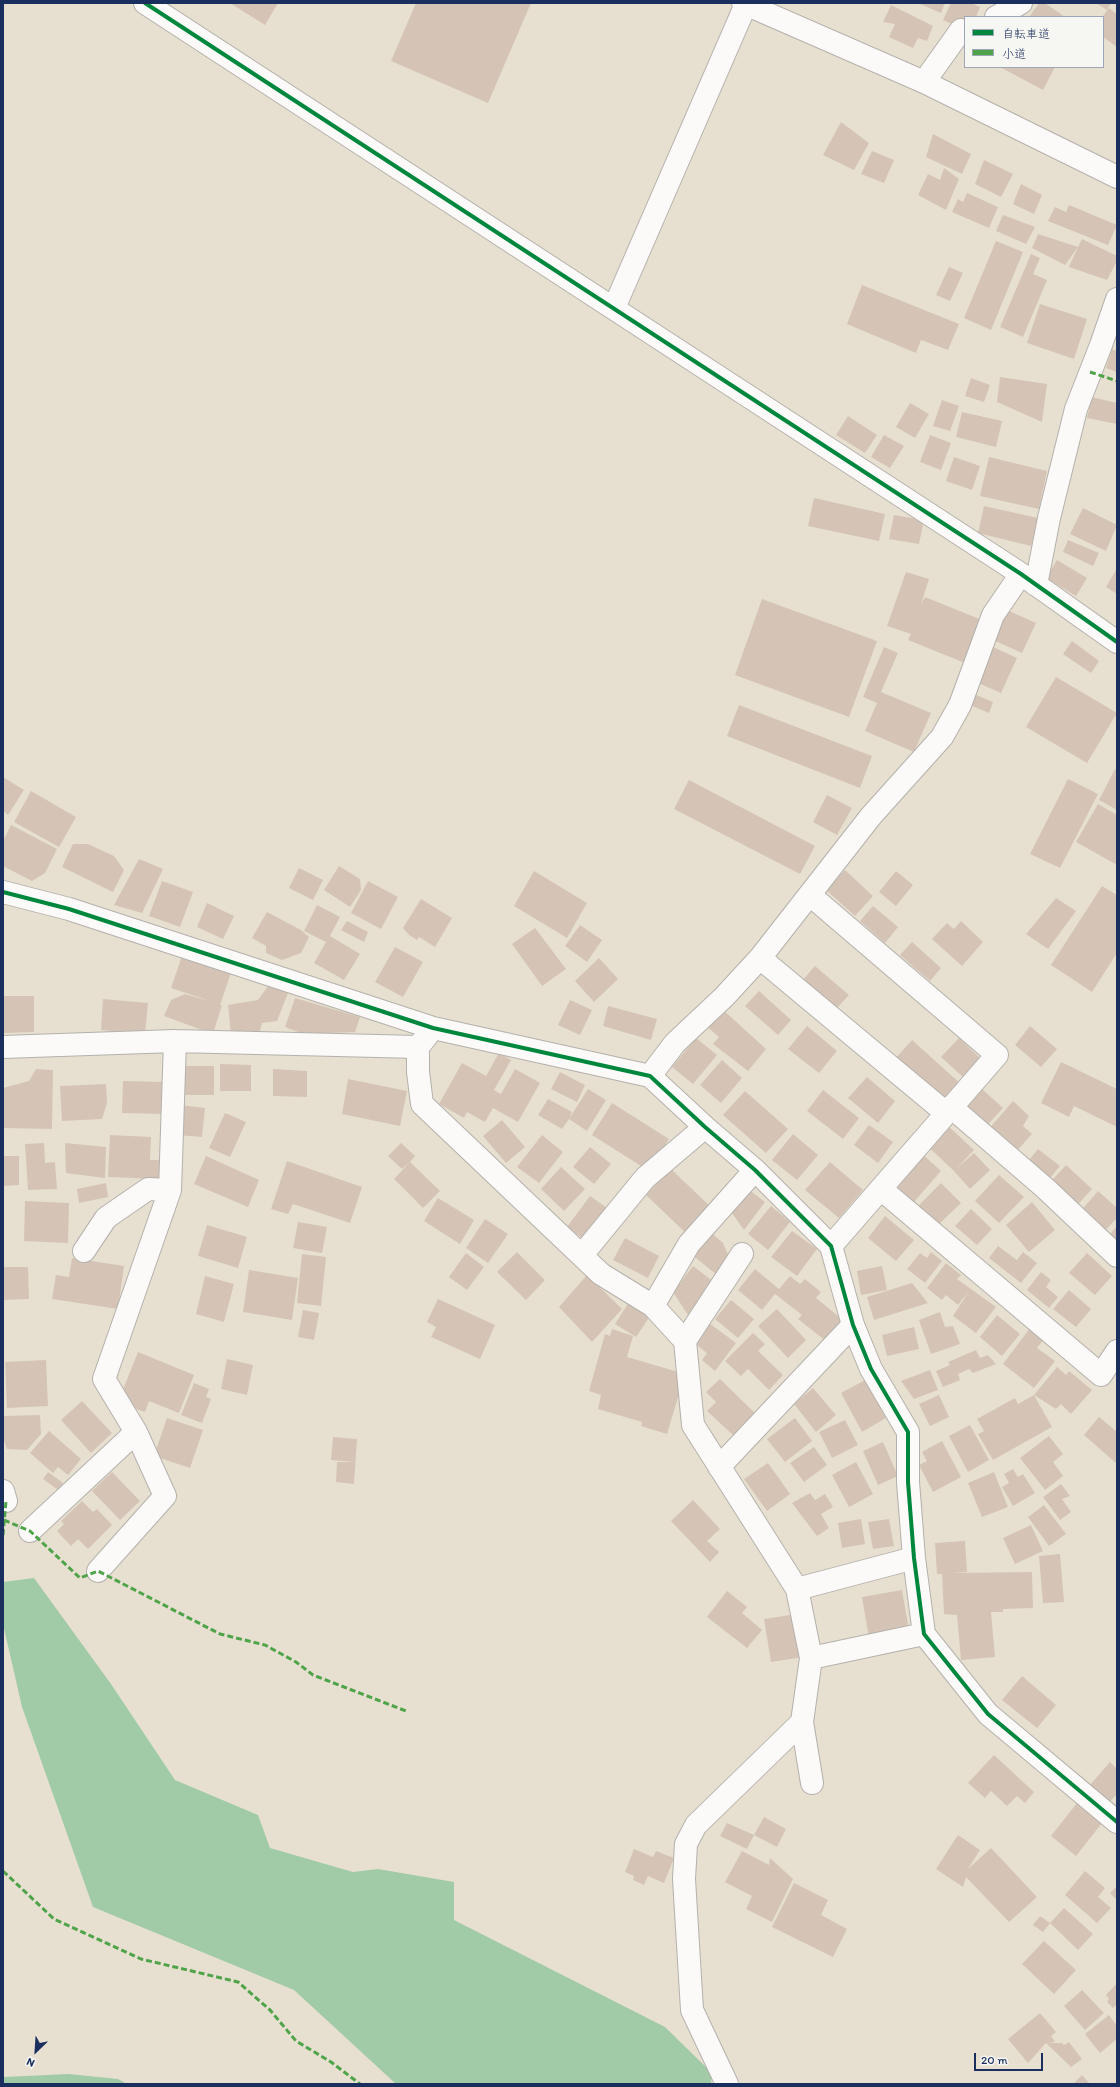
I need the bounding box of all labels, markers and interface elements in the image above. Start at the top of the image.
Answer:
legend [964,16,1104,68]
text: 自転車道 [1002,27,1050,41]
text: 小道 [1002,47,1026,61]
north arrow [16,2031,56,2071]
scale bar [976,2045,1045,2071]
text: 20 m [981,2053,1008,2067]
text: N [25,2055,37,2070]

